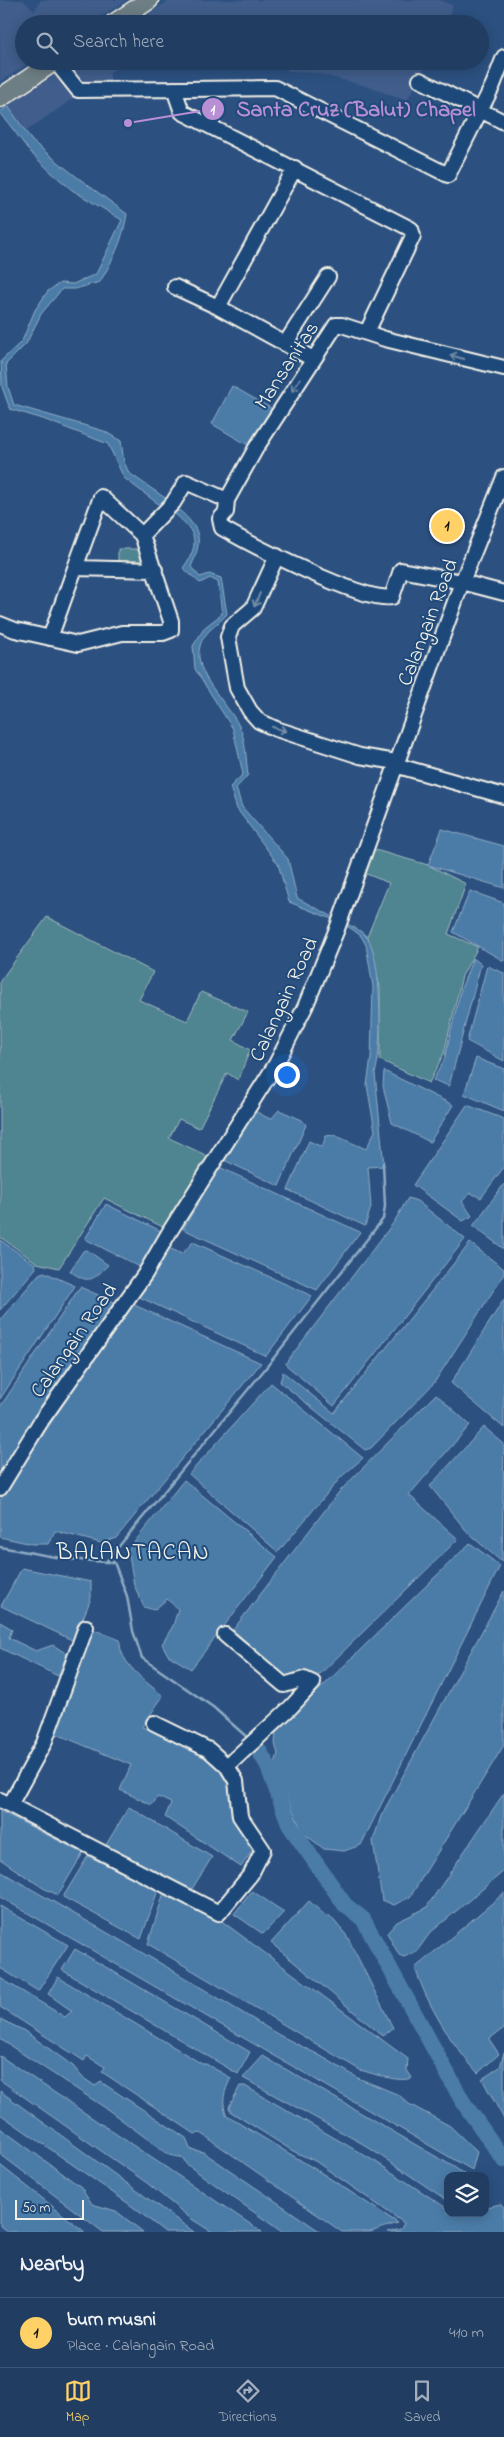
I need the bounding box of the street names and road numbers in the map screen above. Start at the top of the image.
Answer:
street label: Mansanitas [248,316,327,416]
street label: Calangain Road [391,555,469,691]
street label: Calangain Road [243,933,329,1068]
street label: Calangain Road [24,1278,127,1406]

